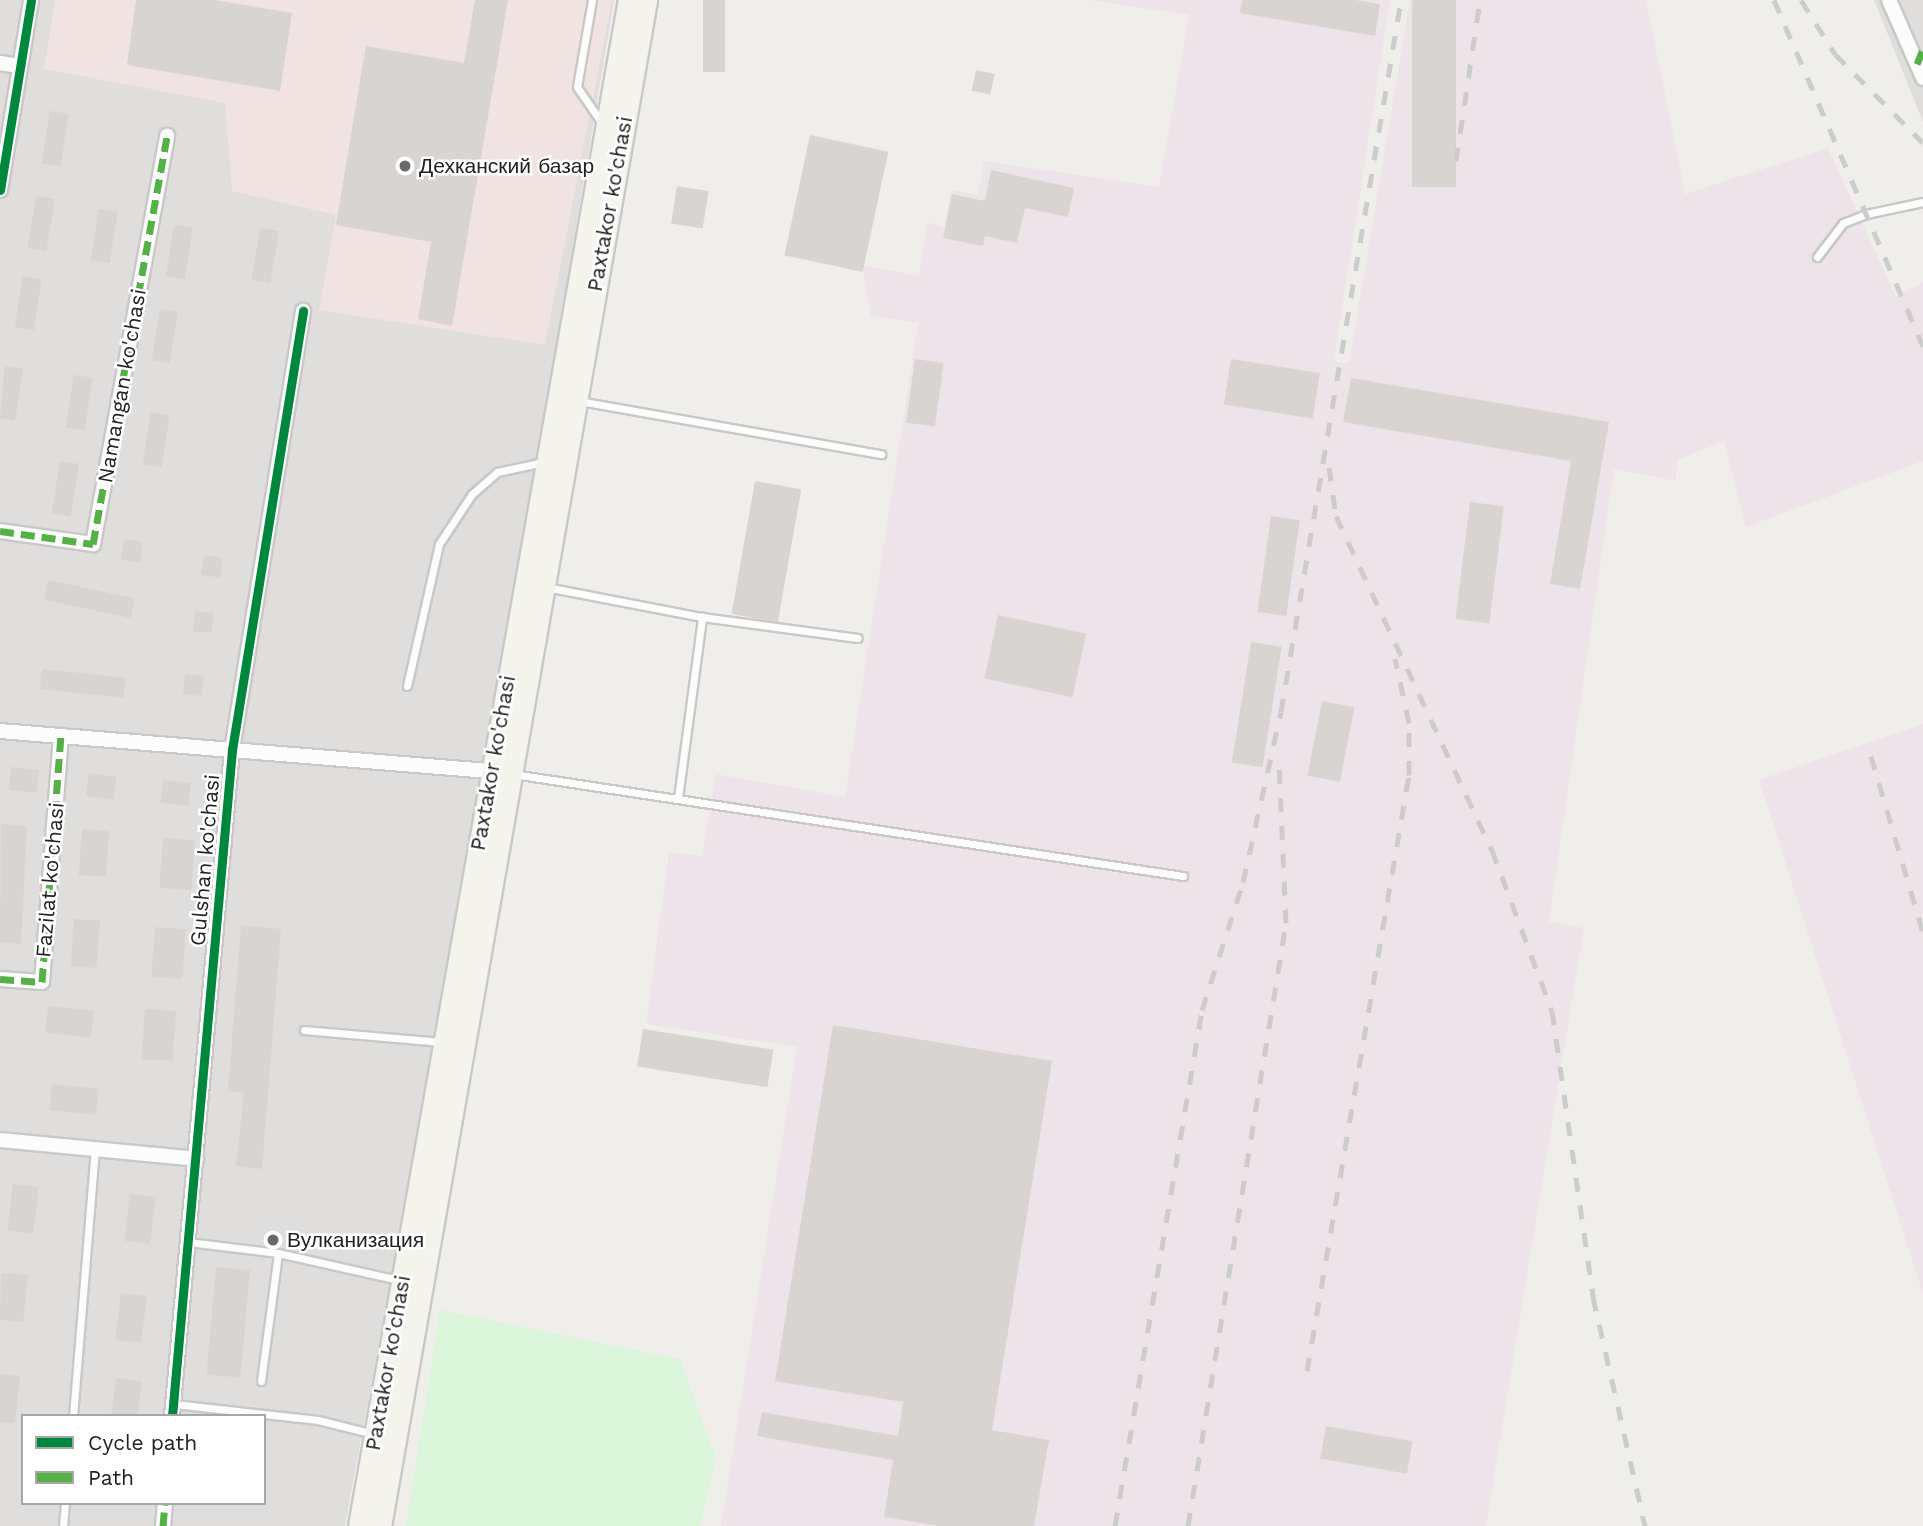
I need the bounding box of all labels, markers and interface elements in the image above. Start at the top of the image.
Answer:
street label: Paxtakor ko'chasi [582,114,638,294]
place label: Дехканский базар [419,153,594,179]
marker: Дехканский базар [397,158,413,174]
street label: Namangan ko'chasi [93,287,151,485]
street label: Paxtakor ko'chasi [465,673,521,853]
street label: Gulshan ko'chasi [185,773,225,947]
street label: Fazilat ko'chasi [31,801,69,959]
place label: Вулканизация [287,1227,424,1253]
marker: Вулканизация [265,1232,281,1248]
street label: Paxtakor ko'chasi [360,1273,416,1453]
legend [21,1414,266,1505]
text: Cycle path [88,1430,197,1455]
text: Path [88,1465,134,1490]

